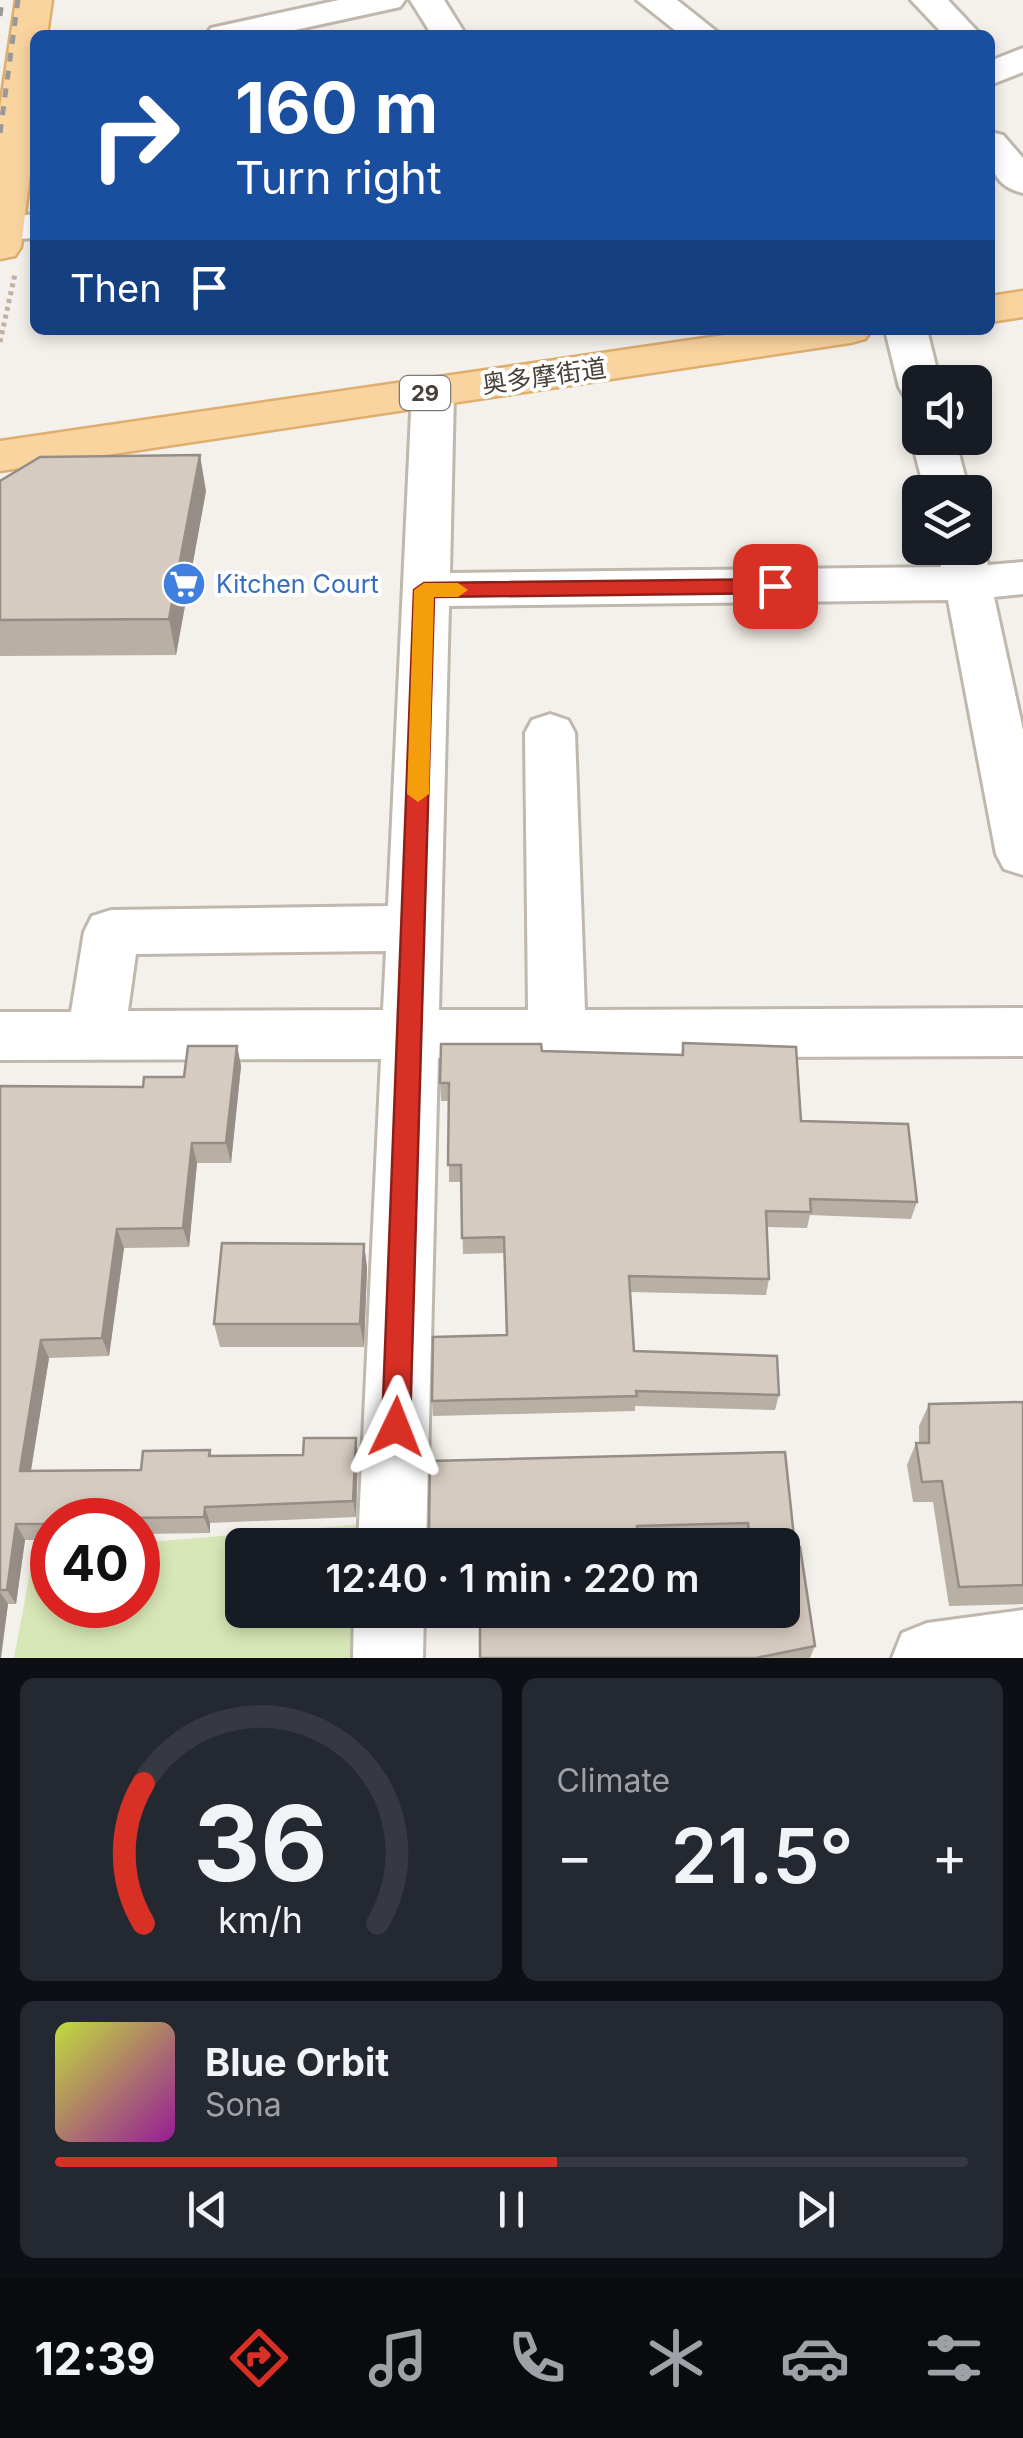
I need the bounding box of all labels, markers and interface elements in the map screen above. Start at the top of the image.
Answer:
text: 160 m [235,65,438,150]
icon: right [70,70,200,200]
text: Turn right [235,150,442,205]
icon: arrive [182,260,237,315]
text: Then [70,265,162,311]
street label: 奥多摩街道 [480,352,608,400]
map controls [902,365,992,565]
button: sound [902,365,992,455]
road number: 29 [400,376,450,410]
button: layers [902,475,992,565]
pin [733,544,818,629]
icon: arrive [748,559,803,614]
supermarket icon: Kitchen Court [161,561,207,607]
place label: Kitchen Court [216,569,379,599]
position arrow [344,1375,448,1479]
speed limit sign: 40 [30,1498,160,1628]
text: 12:40 · 1 min · 220 m [325,1555,700,1601]
text: Climate [557,1761,670,1800]
text: 36 [193,1780,328,1906]
text: 21.5° [671,1810,854,1901]
text: − [557,1823,593,1889]
text: + [932,1823,968,1889]
text: km/h [218,1898,303,1942]
text: Blue Orbit [205,2039,389,2085]
text: Sona [205,2085,282,2124]
icon: previous [180,2182,235,2237]
icon: pause [484,2182,539,2237]
icon: next [788,2182,843,2237]
icon: directions [224,2323,294,2393]
icon: music [363,2323,433,2393]
icon: phone [502,2323,572,2393]
icon: climate [641,2323,711,2393]
icon: car [780,2323,850,2393]
icon: filters [919,2323,989,2393]
text: 12:39 [34,2331,155,2386]

